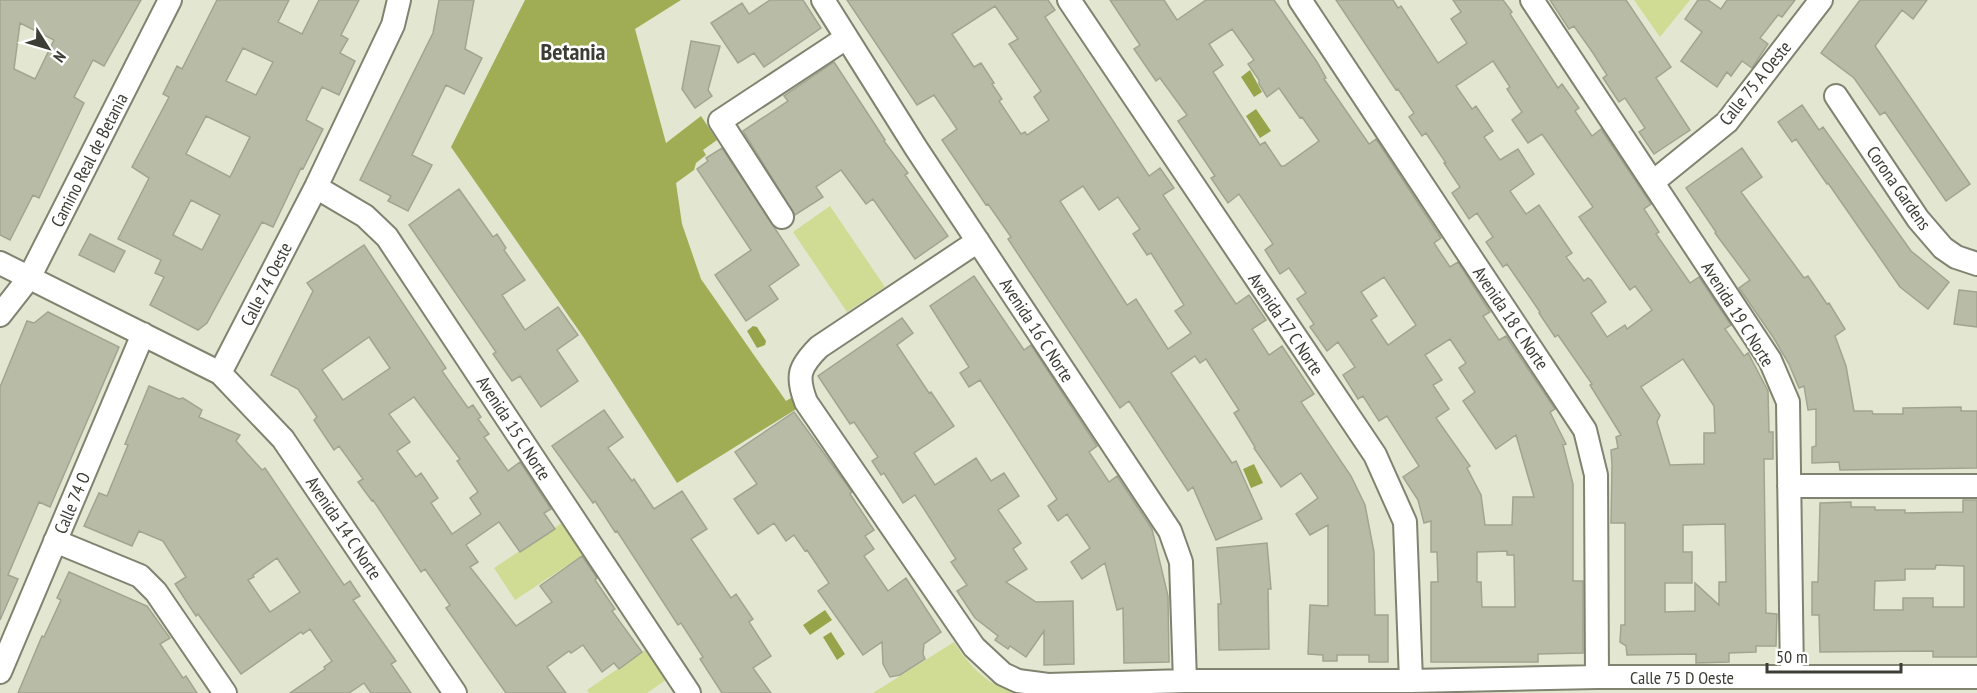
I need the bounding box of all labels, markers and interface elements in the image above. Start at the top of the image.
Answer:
north arrow [18,18,78,78]
district label: Betania [540,36,606,67]
street label: Calle 75 A Oeste [1714,36,1796,130]
text: N [49,48,71,66]
street label: Camino Real de Betania [45,89,133,231]
street label: Corona Gardens [1862,142,1936,234]
street label: Calle 74 Oeste [235,238,297,330]
street label: Avenida 19 C Norte [1697,257,1779,371]
street label: Avenida 18 C Norte [1468,262,1554,374]
street label: Avenida 17 C Norte [1243,268,1329,380]
street label: Avenida 16 C Norte [995,274,1079,386]
street label: Avenida 15 C Norte [472,372,556,484]
street label: Calle 74 O [49,469,95,537]
street label: Avenida 14 C Norte [301,472,387,584]
scale bar [1767,636,1900,674]
text: 50 m [1776,645,1808,668]
street label: Calle 75 D Oeste [1630,666,1734,689]

